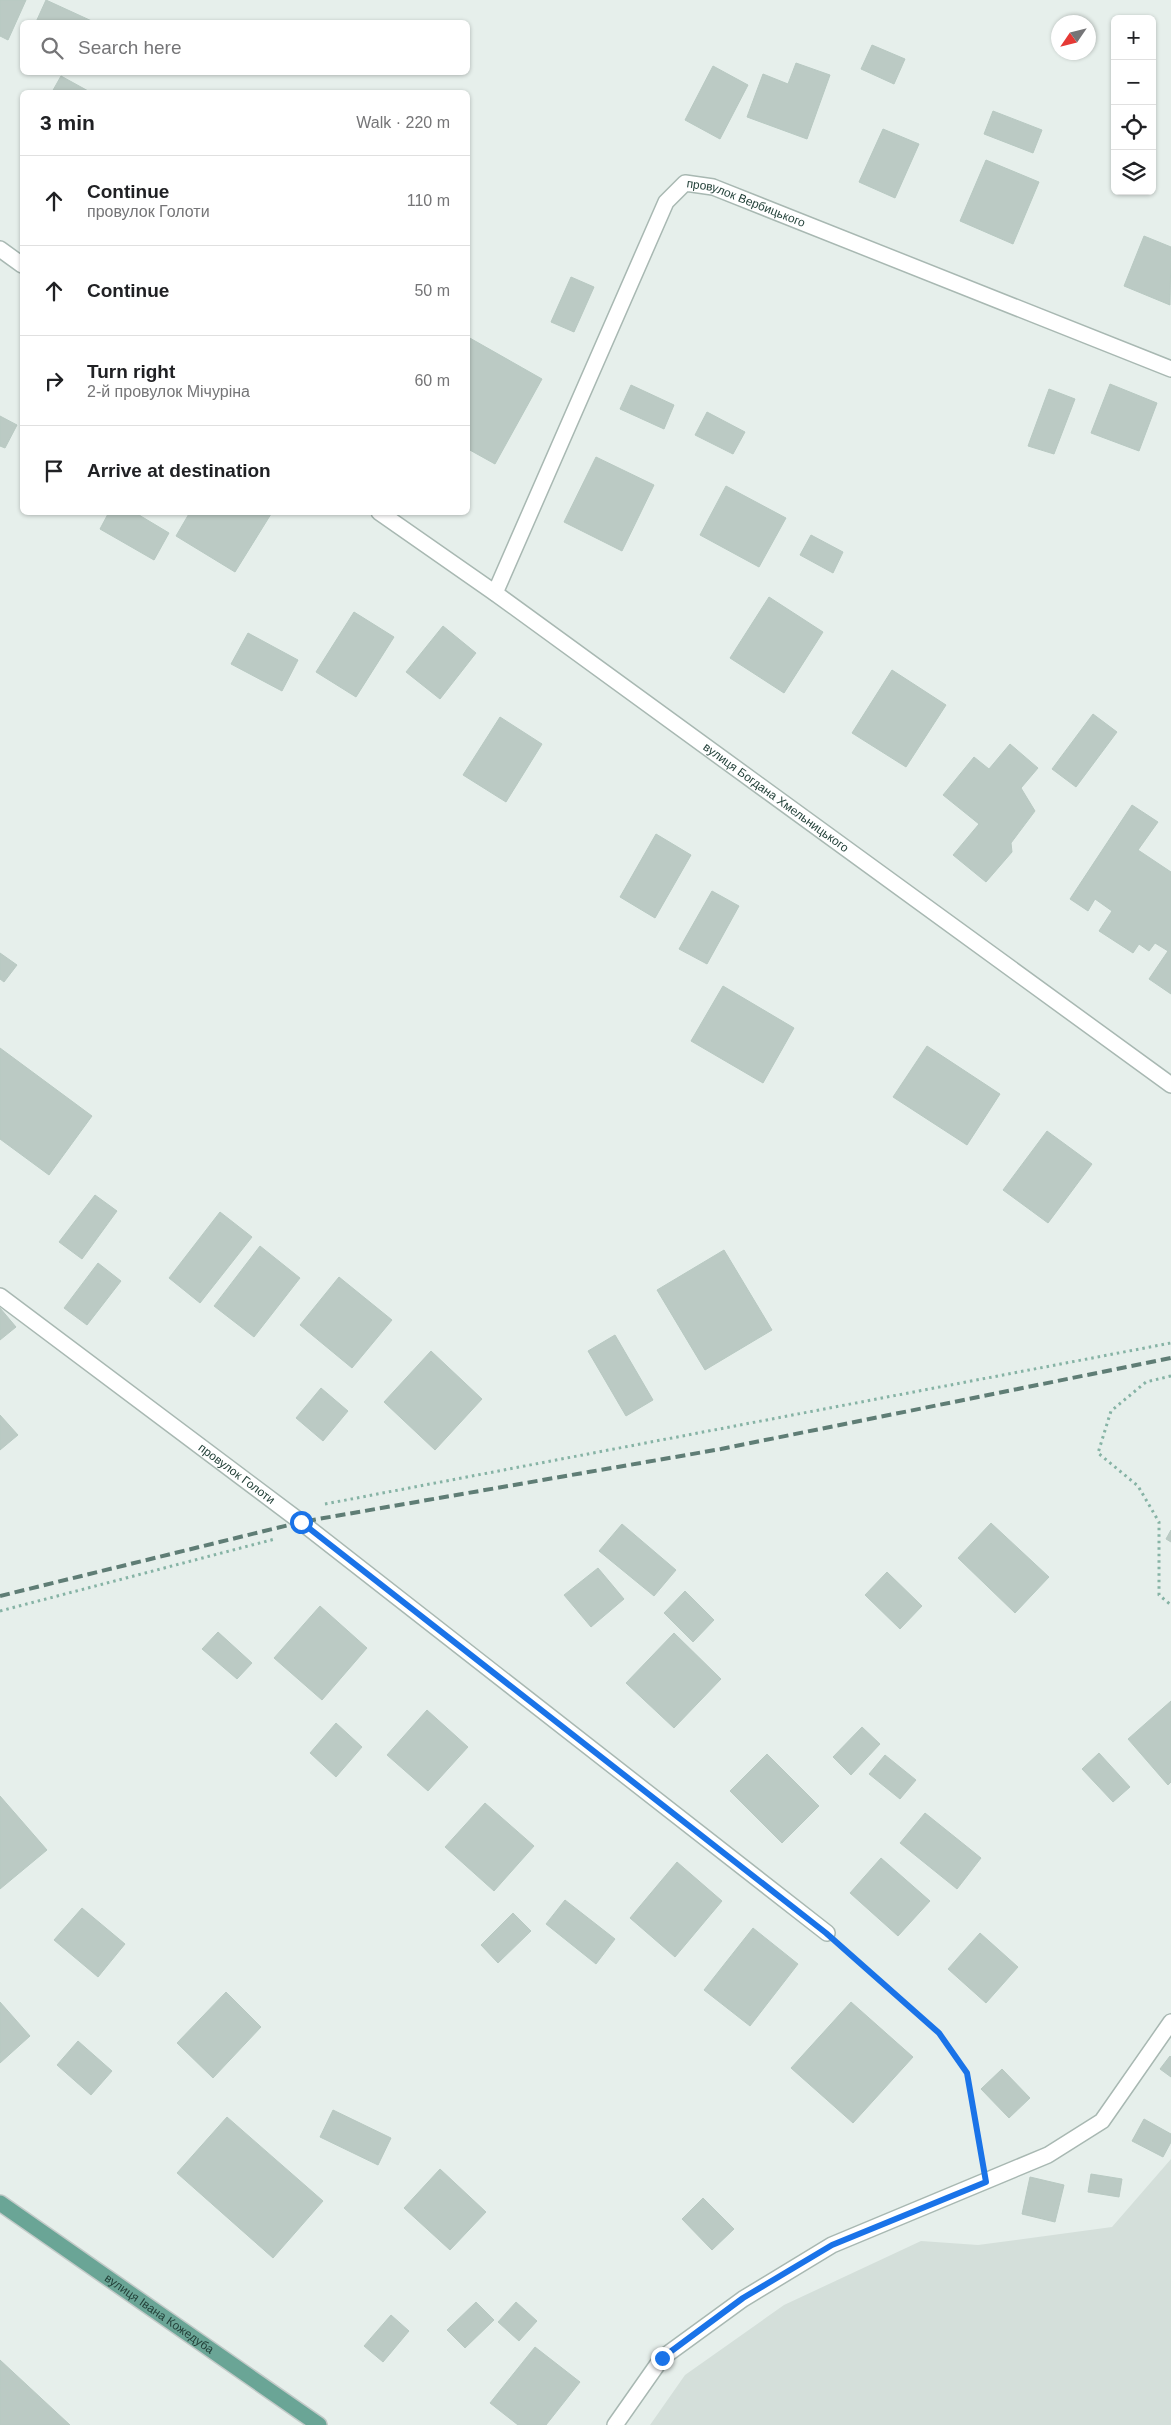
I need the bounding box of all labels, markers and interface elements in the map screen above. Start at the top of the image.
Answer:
north arrow [1051,15,1096,60]
map controls [1111,15,1156,195]
button: + [1111,15,1156,60]
search box [20,20,470,75]
icon: search [38,34,66,62]
text: Search here [78,37,182,58]
button: − [1111,60,1156,105]
button: locate [1111,105,1156,150]
text: 3 min [40,111,95,134]
text: Walk · 220 m [356,114,450,131]
button: layers [1111,150,1156,195]
street label: провулок Вербицького [686,176,808,230]
text: Continue [87,181,169,202]
icon: ahead [40,187,68,215]
text: 110 m [407,192,450,209]
text: провулок Голоти [87,203,210,220]
icon: ahead [40,277,68,305]
text: Continue [87,280,169,301]
text: 50 m [414,282,450,299]
text: Turn right [87,361,175,382]
icon: right [40,367,68,395]
text: 60 m [414,372,450,389]
text: 2-й провулок Мічуріна [87,383,250,400]
icon: arrive [40,457,68,485]
text: Arrive at destination [87,460,271,481]
street label: вулиця Богдана Хмельницького [701,740,852,855]
street label: провулок Голоти [196,1440,278,1507]
route start [290,1511,313,1534]
street label: вулиця Івана Кожедуба [102,2271,217,2357]
route end [651,2347,674,2370]

